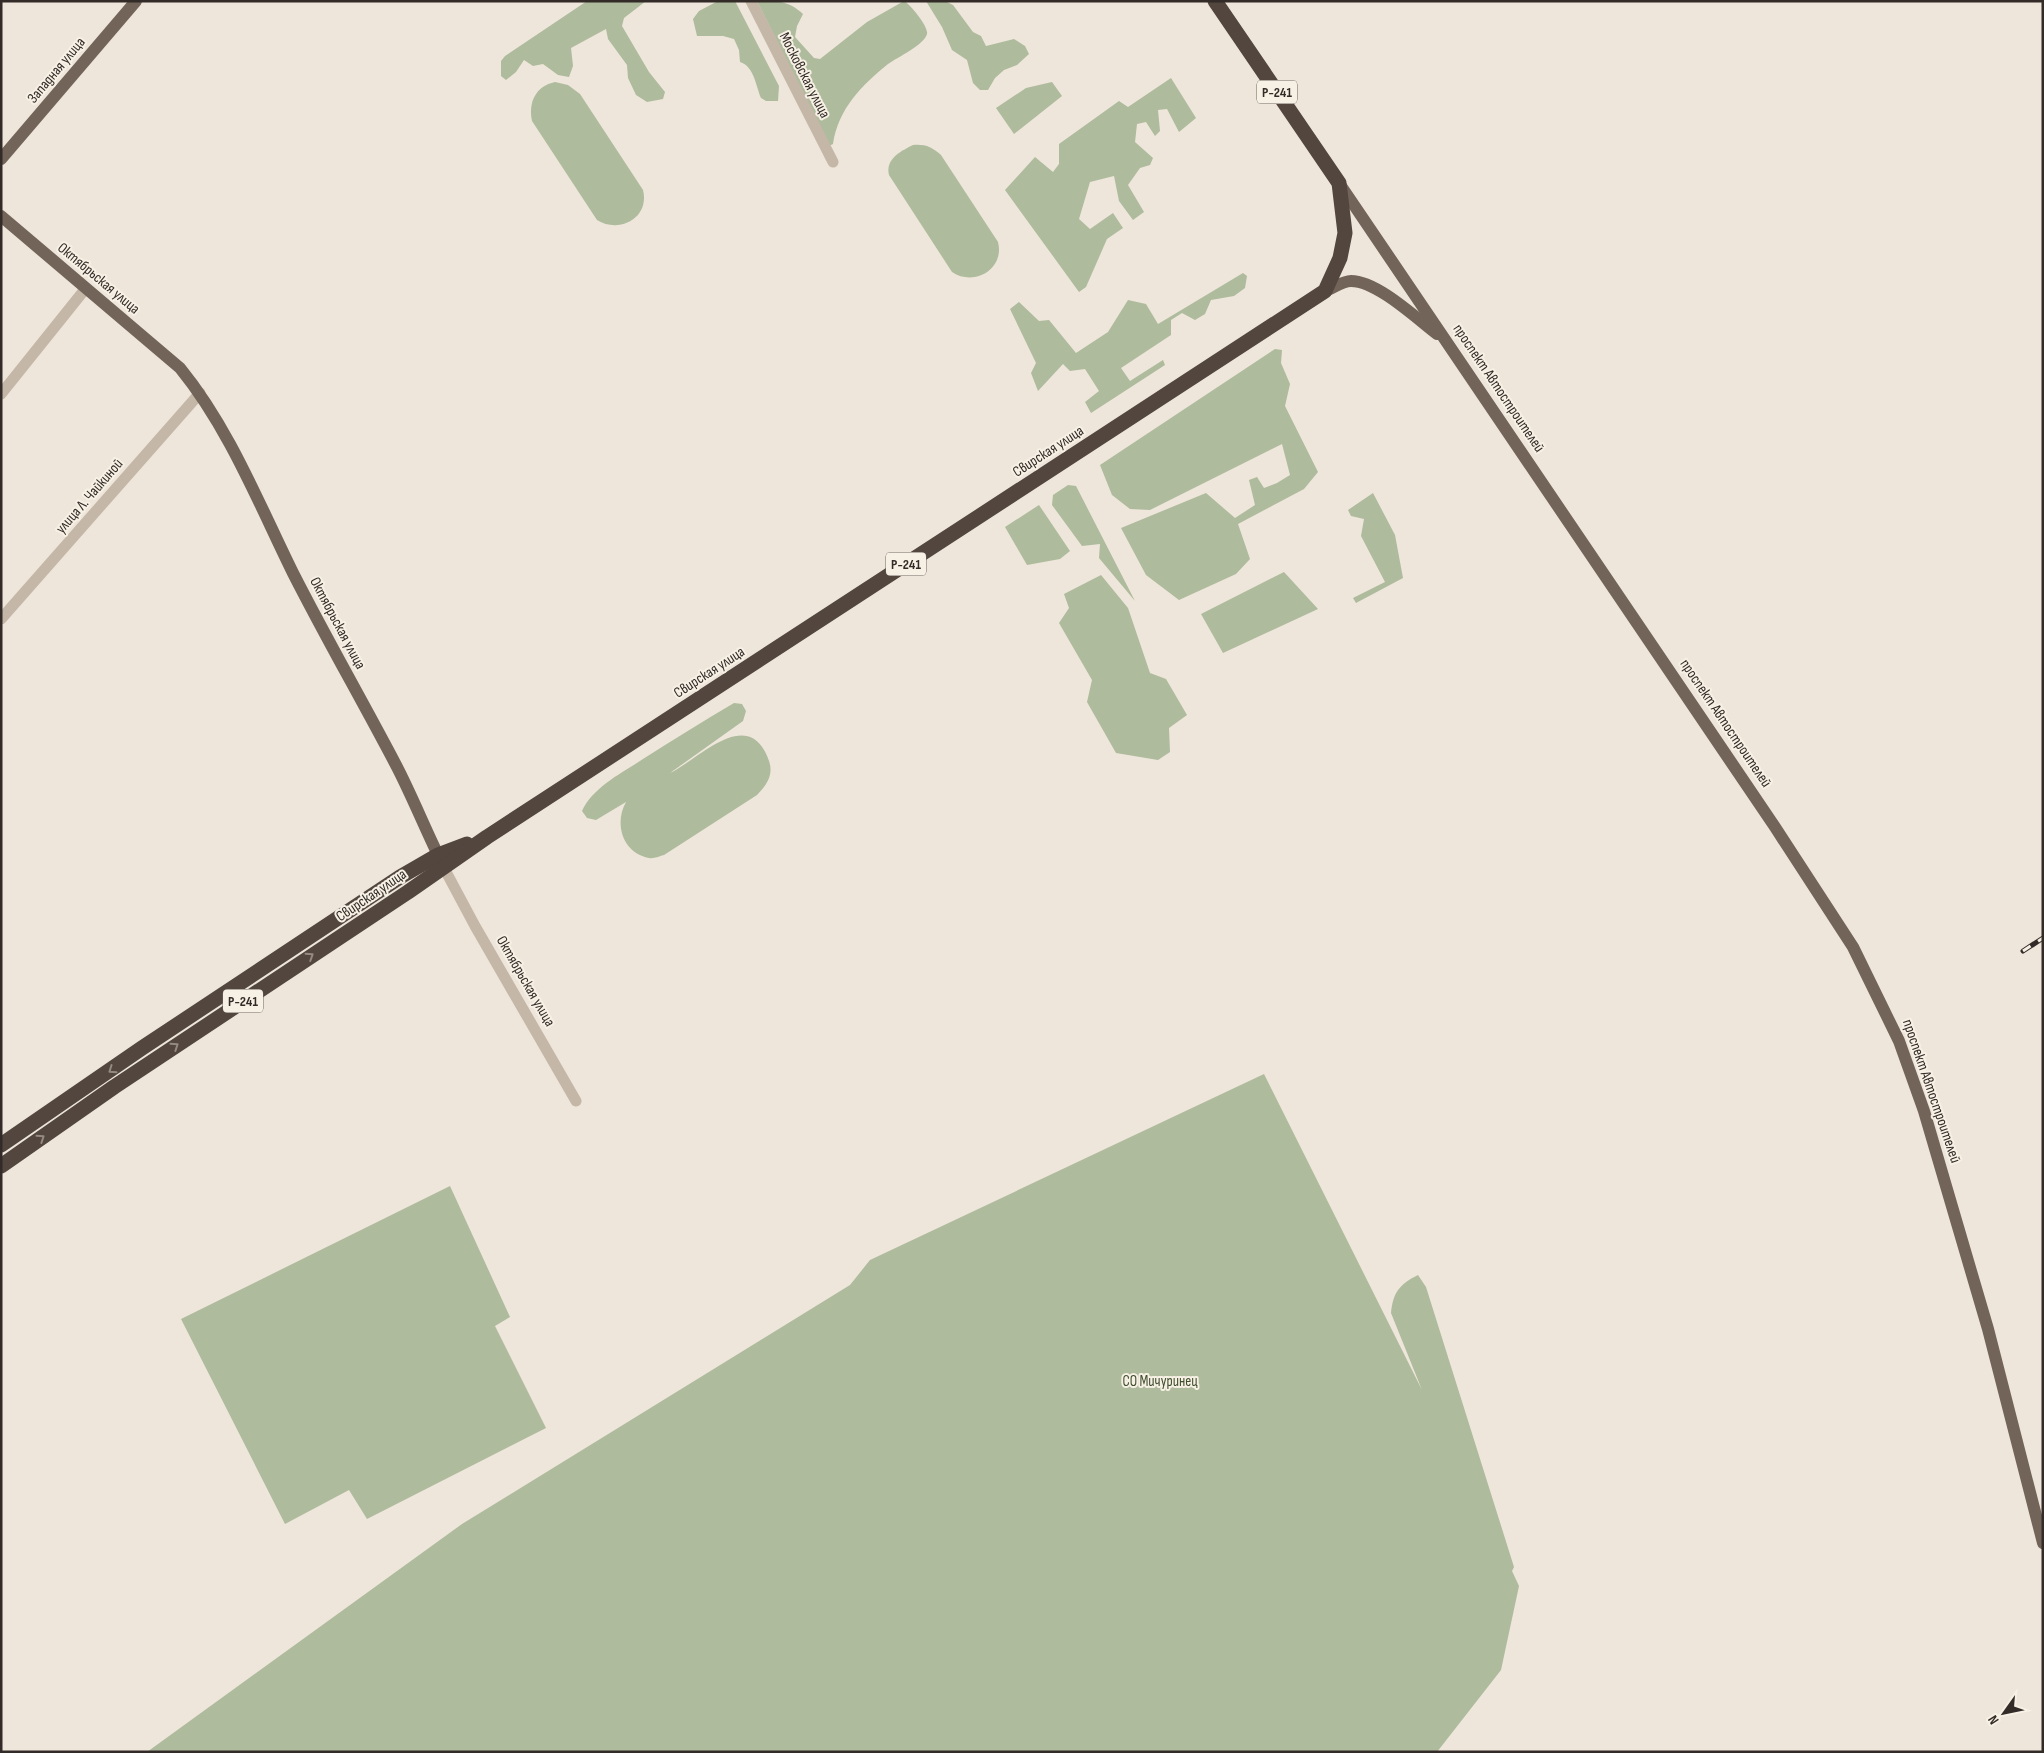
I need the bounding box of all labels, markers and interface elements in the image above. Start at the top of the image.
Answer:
street label: Московская улица [775,29,834,122]
street label: Западная улица [23,33,90,107]
road number: Р-241 [1257,80,1297,104]
street label: Октябрьская улица [54,238,144,318]
street label: проспект Автостроителей [1449,320,1549,456]
street label: Свирская улица [1009,421,1088,481]
street label: улица Л. Чайкиной [52,455,127,538]
road number: Р-241 [886,552,926,576]
street label: Октябрьская улица [305,574,370,673]
street label: Свирская улица [670,642,749,702]
street label: проспект Автостроителей [1676,655,1776,791]
street label: Свирская улица [332,865,410,926]
street label: Октябрьская улица [492,932,559,1030]
one-way arrow [305,953,314,963]
road number: Р-241 [223,989,263,1012]
street label: проспект Автостроителей [1898,1017,1965,1166]
one-way arrow [169,1043,178,1052]
one-way arrow [109,1064,118,1072]
one-way arrow [35,1135,44,1144]
park label: СО Мичуринец [1122,1372,1198,1391]
north arrow [1979,1688,2029,1738]
text: N [1984,1712,2003,1728]

